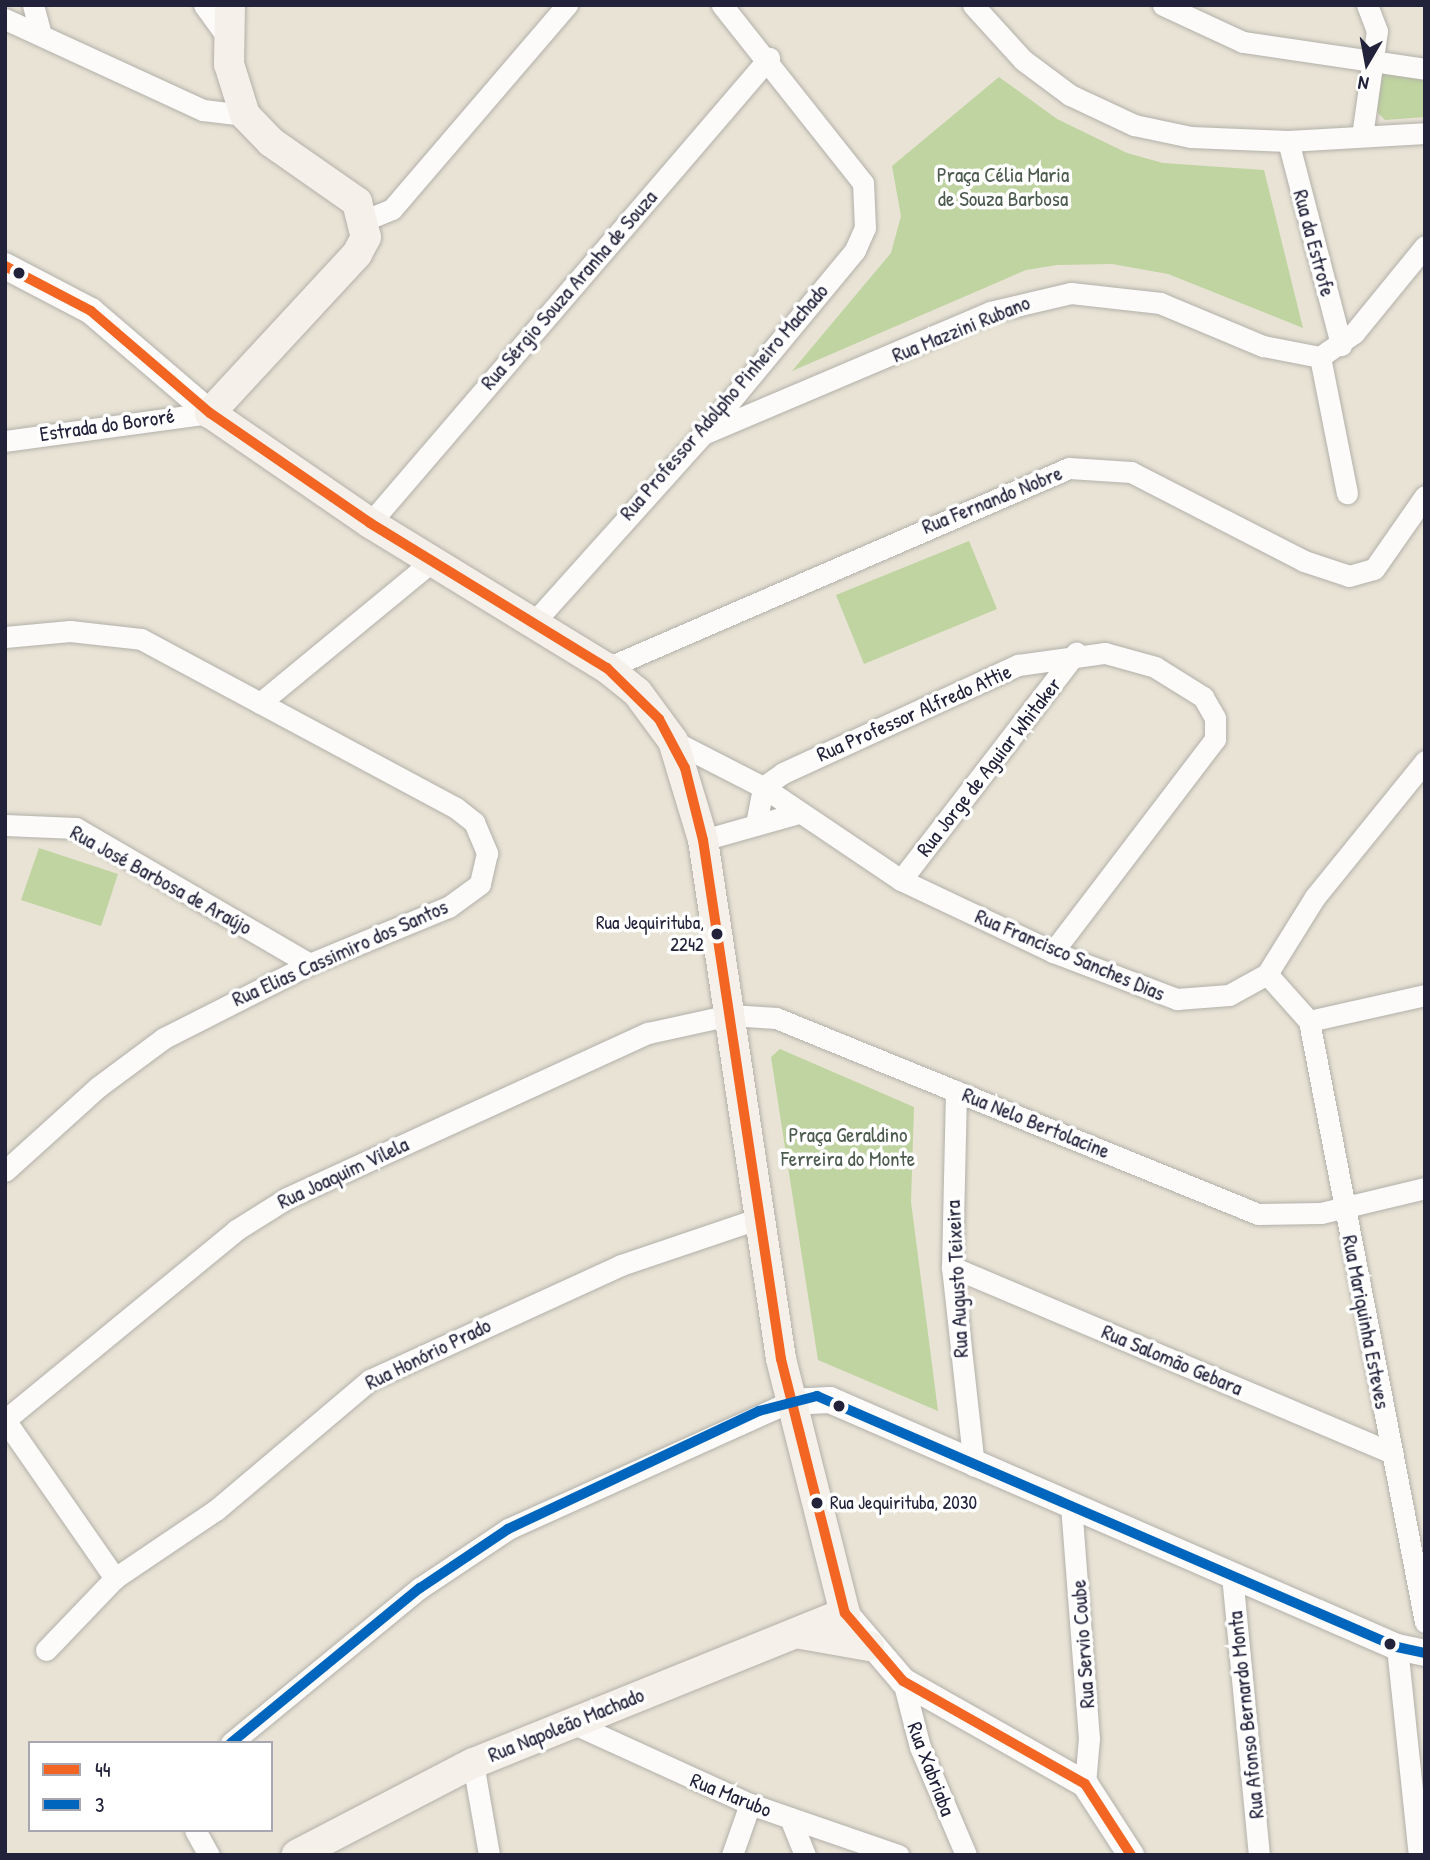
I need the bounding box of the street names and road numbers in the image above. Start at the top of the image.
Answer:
street label: Rua Sérgio Souza Aranha de Souza [476,185,662,395]
street label: Rua da Estrofe [1288,187,1340,299]
street label: Rua Professor Adolpho Pinheiro Machado [615,279,833,525]
street label: Rua Mazzini Rubano [889,290,1033,368]
street label: Estrada do Bororé [38,403,176,447]
street label: Rua Fernando Nobre [918,460,1066,540]
street label: Rua Professor Alfredo Attie [813,659,1015,767]
street label: Rua Jorge de Aguiar Whitaker [911,673,1067,861]
street label: Rua José Barbosa de Araújo [66,820,256,940]
street label: Rua Elias Cassimiro dos Santos [228,894,452,1012]
street label: Rua Francisco Sanches Dias [971,904,1169,1006]
street label: Rua Nelo Bertolacine [959,1082,1113,1164]
street label: Rua Joaquim Vilela [273,1132,413,1214]
street label: Rua Augusto Teixeira [940,1200,974,1358]
street label: Rua Mariquinha Esteves [1337,1233,1395,1411]
street label: Rua Honório Prado [361,1313,495,1395]
street label: Rua Salomão Gebara [1098,1319,1246,1401]
street label: Rua Servio Coube [1066,1579,1100,1709]
street label: Rua Afonso Bernardo Monta [1223,1610,1269,1820]
street label: Rua Napoleão Machado [484,1682,648,1768]
street label: Rua Xabriaba [902,1719,960,1819]
street label: Rua Marubo [687,1767,775,1823]

